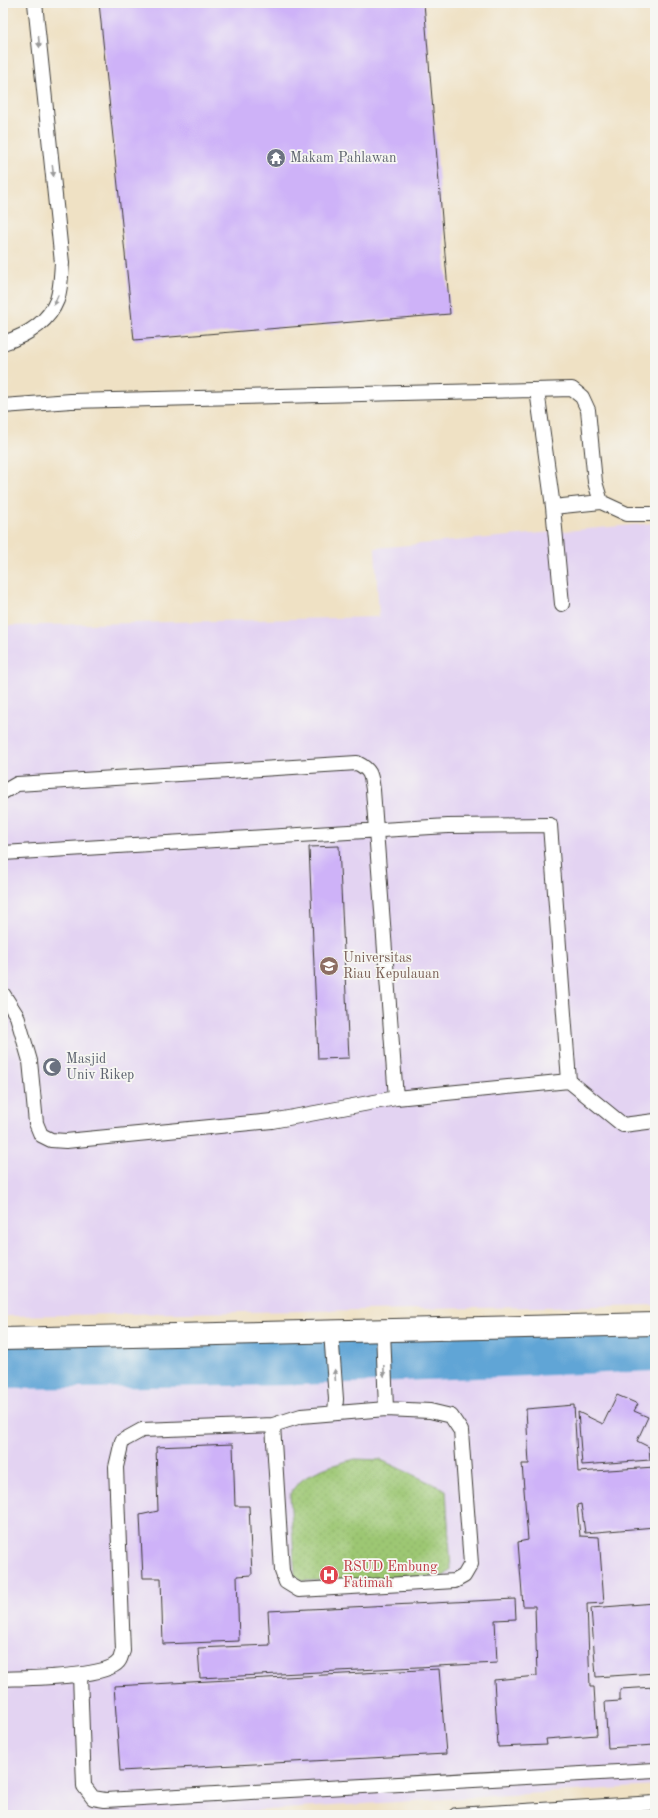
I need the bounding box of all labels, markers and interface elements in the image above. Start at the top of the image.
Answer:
one-way arrow [36,36,43,48]
temple icon: Makam Pahlawan [265,147,287,169]
place label: Makam Pahlawan [290,151,397,165]
one-way arrow [49,165,56,177]
one-way arrow [52,294,58,306]
place label: Universitas Riau Kepulauan [343,951,440,981]
school or university icon: Universitas Riau Kepulauan [318,955,340,977]
place label: Masjid Univ Rikep [66,1052,134,1082]
mosque icon: Masjid Univ Rikep [41,1056,63,1078]
one-way arrow [381,1365,387,1378]
one-way arrow [331,1369,338,1381]
place label: RSUD Embung Fatimah [343,1560,438,1590]
hospital icon: RSUD Embung Fatimah [318,1564,340,1586]

